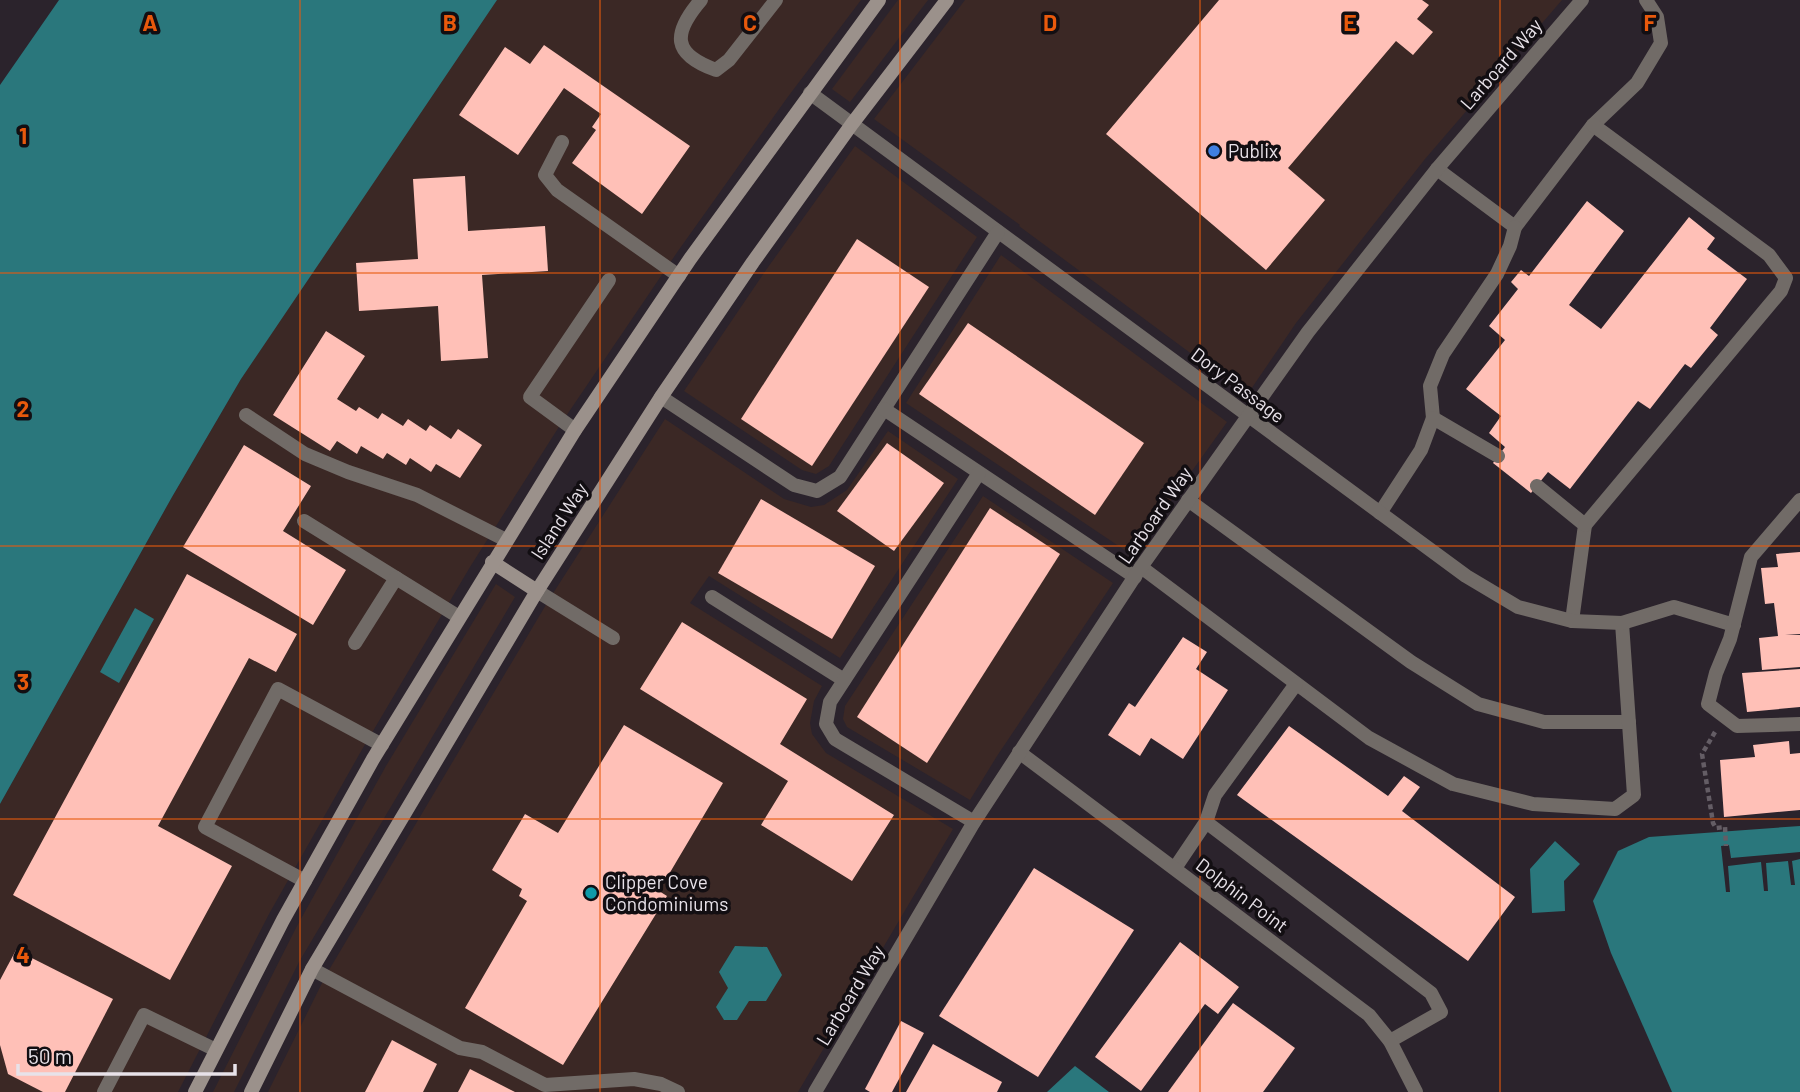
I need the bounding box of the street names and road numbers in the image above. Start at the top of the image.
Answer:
street label: Larboard Way [1455,13,1546,114]
street label: Dory Passage [1187,342,1290,427]
street label: Larboard Way [1113,462,1197,568]
street label: Island Way [525,478,592,563]
street label: Dolphin Point [1192,853,1293,937]
street label: Larboard Way [811,940,889,1049]

